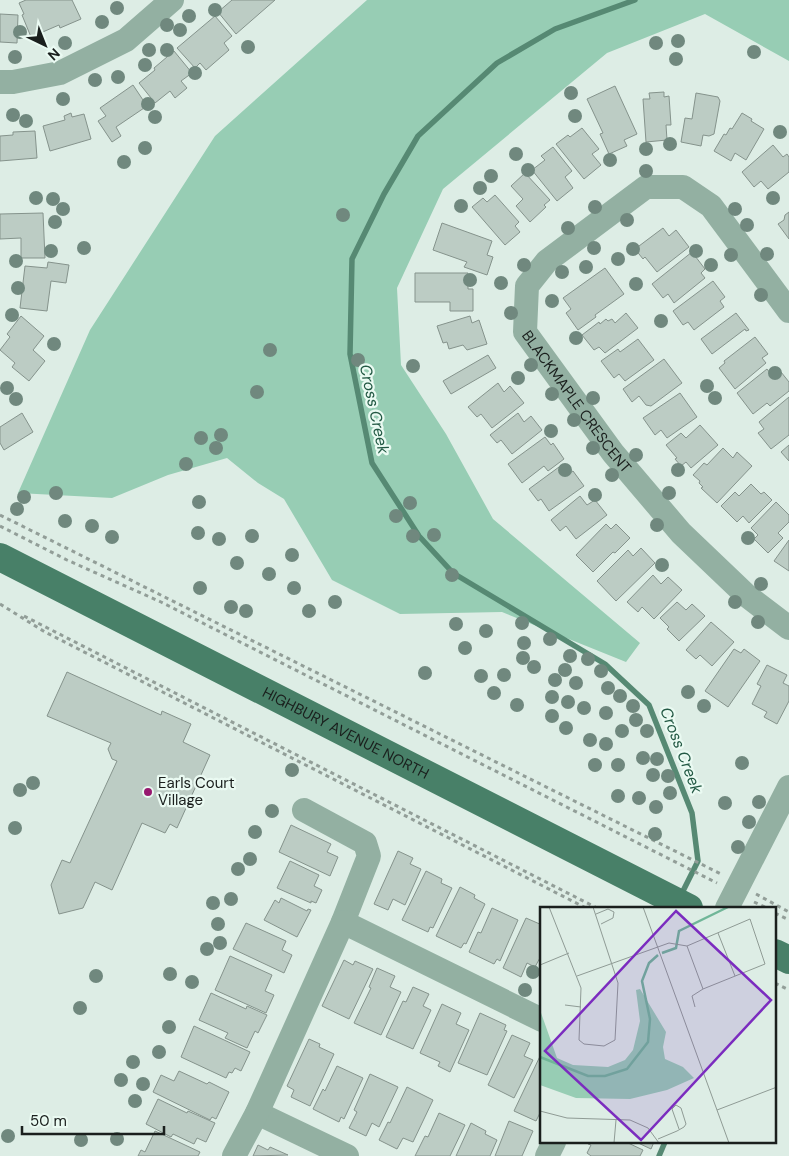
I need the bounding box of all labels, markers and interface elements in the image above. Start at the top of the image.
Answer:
north arrow [20,20,70,70]
text: N [44,44,64,65]
street label: BLACKMAPLE CRESCENT [517,326,636,477]
water label: Cross Creek [355,362,394,457]
street label: HIGHBURY AVENUE NORTH [259,682,433,784]
water label: Cross Creek [655,704,708,797]
place label: Earls Court Village [158,773,235,810]
marker: Earls Court Village [142,786,154,798]
inset map [540,907,776,1144]
scale bar [22,1104,165,1136]
text: 50 m [30,1111,67,1131]

